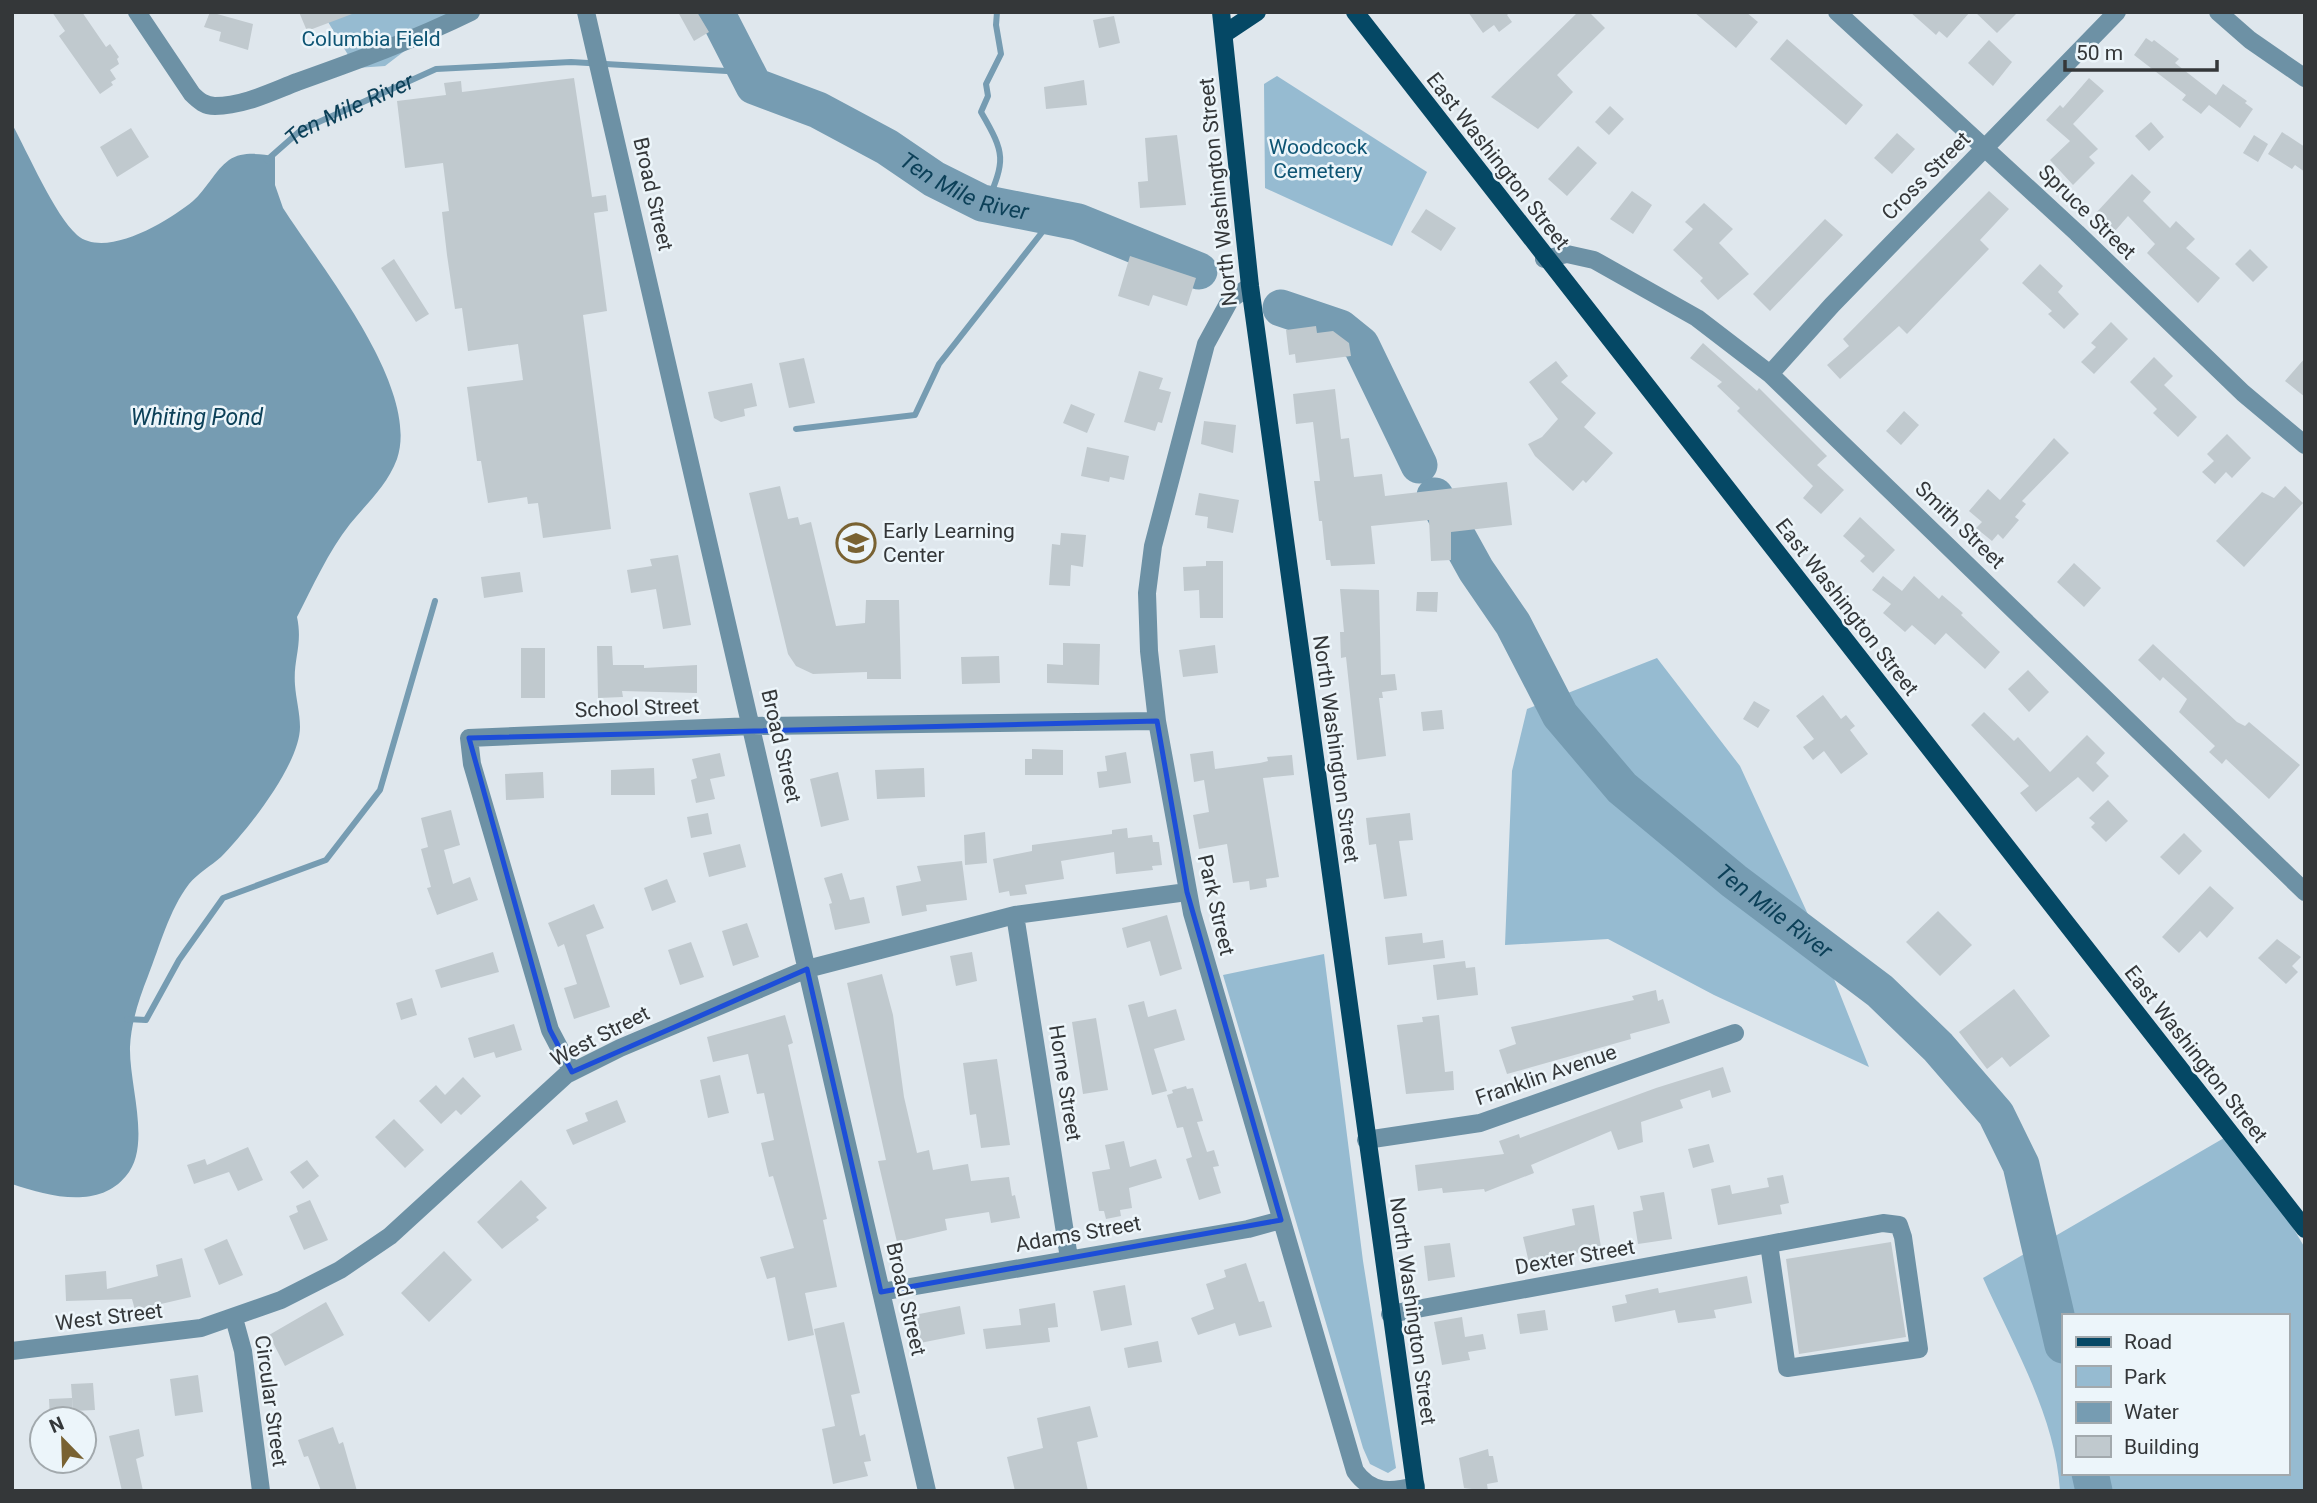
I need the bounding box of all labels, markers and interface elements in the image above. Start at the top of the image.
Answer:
park label: Columbia Field [301,27,441,51]
scale bar [2065,28,2217,72]
text: 50 m [2076,41,2123,65]
water label: Ten Mile River [280,67,419,152]
street label: East Washington Street [1422,68,1575,254]
street label: North Washington Street [1194,76,1242,307]
street label: Cross Street [1877,127,1975,225]
street label: Broad Street [628,135,678,253]
park label: Woodcock Cemetery [1269,135,1368,183]
water label: Ten Mile River [895,147,1032,226]
street label: Spruce Street [2033,160,2141,264]
water label: Whiting Pond [131,404,264,431]
street label: Smith Street [1910,476,2010,574]
street label: East Washington Street [1771,514,1924,700]
place label: Early Learning Center [883,519,1015,567]
school or university icon: Early Learning Center [835,522,877,564]
street label: North Washington Street [1308,634,1364,865]
street label: Broad Street [756,687,806,805]
street label: School Street [574,694,700,722]
street label: Park Street [1193,852,1239,958]
water label: Ten Mile River [1710,859,1839,965]
street label: East Washington Street [2120,961,2273,1147]
street label: West Street [547,1001,654,1071]
street label: Horne Street [1044,1023,1086,1143]
street label: Franklin Avenue [1472,1040,1620,1110]
street label: North Washington Street [1385,1196,1441,1427]
street label: Adams Street [1013,1211,1143,1257]
street label: Dexter Street [1513,1235,1637,1279]
street label: Broad Street [881,1240,931,1358]
street label: West Street [54,1299,164,1335]
legend [2062,1314,2289,1475]
text: Road [2124,1330,2172,1354]
street label: Circular Street [250,1334,292,1468]
text: Park [2124,1365,2167,1389]
text: Water [2124,1400,2179,1424]
north arrow [28,1405,98,1475]
text: N [46,1412,67,1438]
text: Building [2124,1435,2199,1459]

